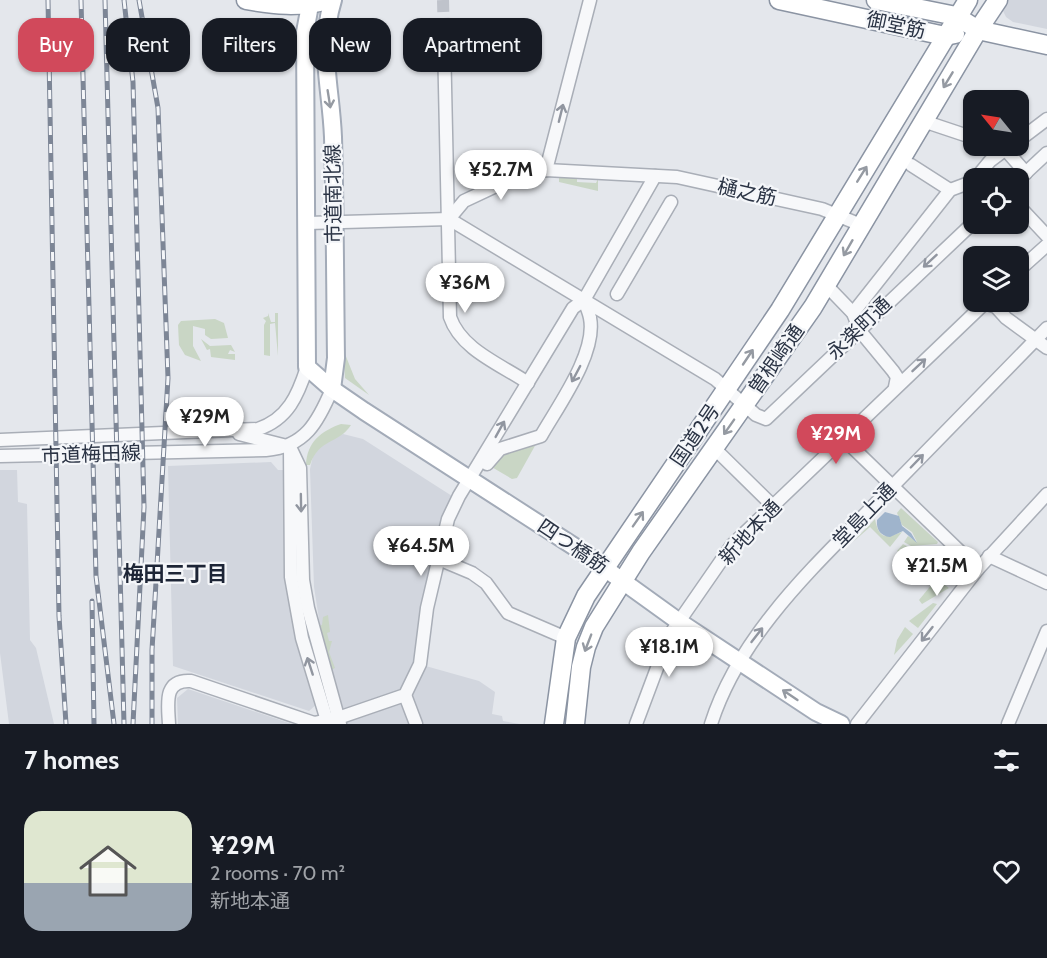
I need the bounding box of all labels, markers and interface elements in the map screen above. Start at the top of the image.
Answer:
street label: 御堂筋 [864,7,928,43]
chip: Buy [18,18,94,72]
chip: Rent [106,18,190,72]
chip: Filters [202,18,297,72]
chip: New [309,18,391,72]
chip: Apartment [403,18,542,72]
one-way arrow [941,71,953,88]
one-way arrow [324,89,335,108]
north arrow [963,90,1029,156]
map controls [963,90,1029,312]
one-way arrow [555,104,567,123]
street label: 市道南北線 [320,144,346,244]
pin: ¥52.7M [452,150,550,201]
text: ¥52.7M [469,157,533,181]
one-way arrow [856,166,869,183]
button: locate [963,168,1029,234]
street label: 樋之筋 [715,174,779,210]
one-way arrow [842,239,854,256]
button: layers [963,246,1029,312]
one-way arrow [923,254,938,268]
pin: ¥36M [429,263,501,314]
text: ¥36M [440,270,490,294]
street label: 永楽町通 [822,292,896,364]
street label: 曽根崎通 [743,319,809,399]
one-way arrow [742,350,754,366]
one-way arrow [911,358,926,372]
one-way arrow [570,365,581,383]
pin: ¥29M [169,397,241,448]
street label: 国道2号 [665,399,725,471]
text: ¥29M [180,404,230,428]
pin: ¥29M [800,414,872,465]
one-way arrow [723,419,735,435]
one-way arrow [495,420,506,438]
text: ¥29M [811,421,861,445]
street label: 市道梅田線 [41,440,141,468]
one-way arrow [910,454,925,469]
street label: 堂島上通 [828,478,900,552]
one-way arrow [295,493,307,513]
street label: 新地本通 [714,495,786,569]
one-way arrow [632,511,644,528]
street label: 四つ橋筋 [533,514,613,578]
pin: ¥64.5M [372,526,470,577]
text: ¥64.5M [387,533,455,557]
pin: ¥21.5M [888,546,986,597]
text: ¥21.5M [906,553,968,577]
district label: 梅田三丁目 [123,561,228,586]
one-way arrow [921,626,934,642]
pin: ¥18.1M [620,627,718,678]
one-way arrow [751,628,764,644]
one-way arrow [582,633,593,652]
text: ¥18.1M [639,634,699,658]
one-way arrow [304,657,315,676]
one-way arrow [782,689,799,701]
text: 7 homes [24,744,119,776]
icon: filters [990,744,1023,777]
text: ¥29M [210,829,275,861]
icon: home [72,835,144,907]
icon: heart [990,855,1023,888]
text: 2 rooms · 70 m² [210,861,345,885]
text: 新地本通 [210,889,290,913]

